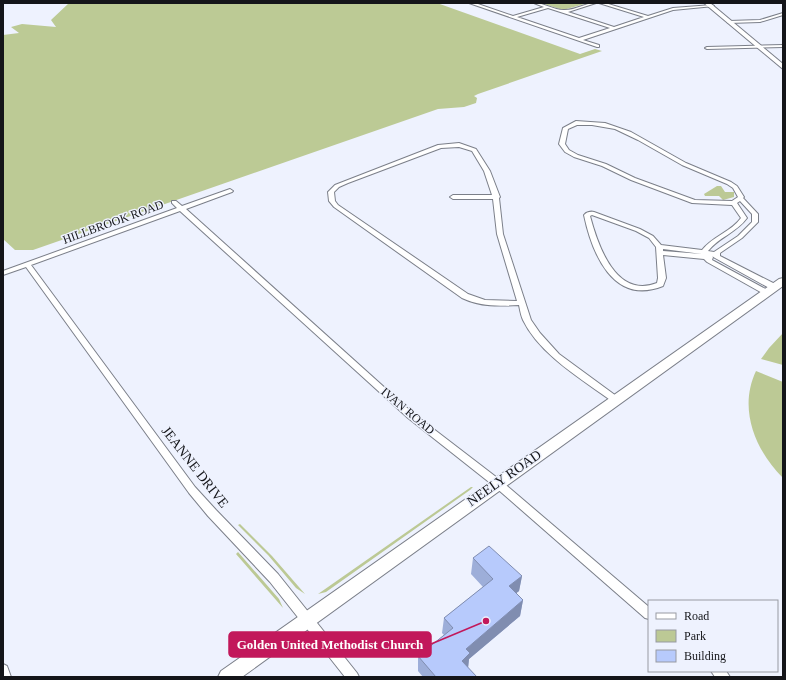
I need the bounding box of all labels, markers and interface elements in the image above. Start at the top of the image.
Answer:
street label: HILLBROOK ROAD [61,197,166,247]
street label: IVAN ROAD [378,385,438,438]
street label: JEANNE DRIVE [159,423,231,511]
street label: NEELY ROAD [464,447,544,509]
legend [648,600,778,672]
text: Road [684,609,709,623]
text: Park [684,629,706,643]
callout: Golden United Methodist Church [229,632,431,657]
text: Golden United Methodist Church [237,637,424,652]
text: Building [684,649,726,663]

